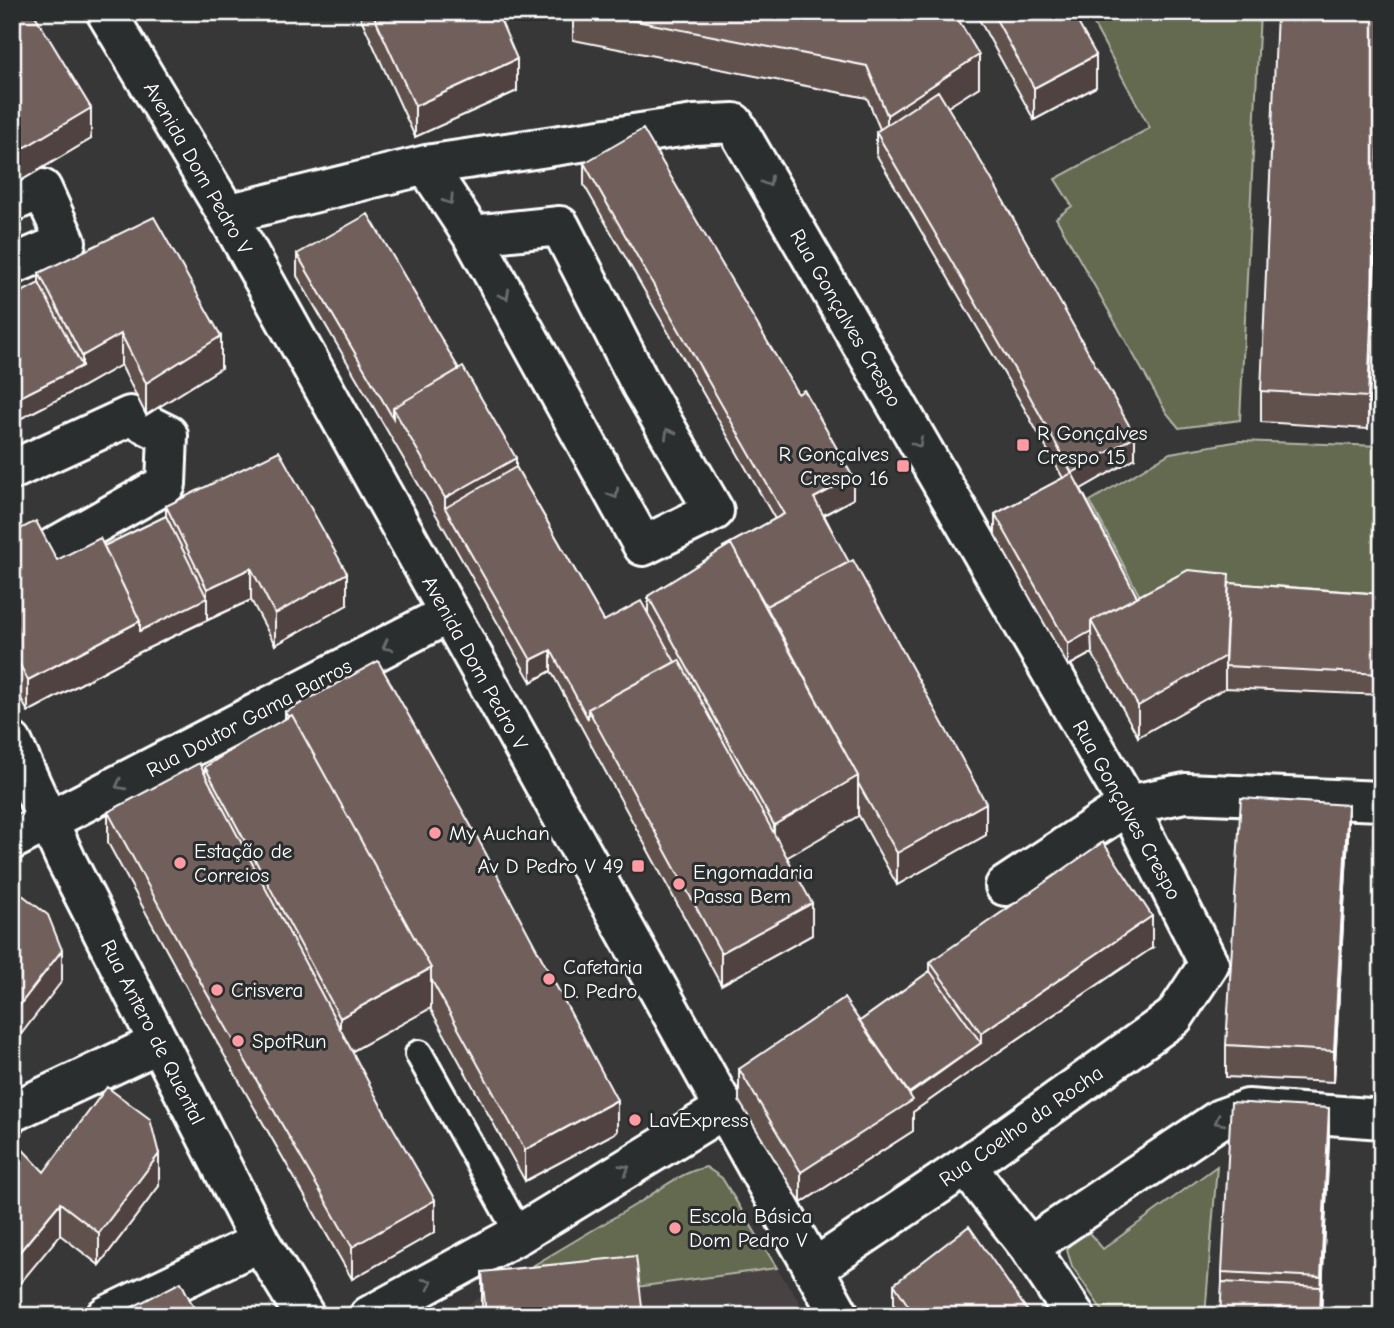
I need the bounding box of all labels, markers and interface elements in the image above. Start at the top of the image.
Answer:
street label: Avenida Dom Pedro V [139,78,258,259]
one-way arrow [760,175,773,187]
one-way arrow [441,192,453,205]
street label: Rua Gonçalves Crespo [785,225,907,411]
one-way arrow [497,288,510,300]
place label: R Gonçalves Crespo 15 [1037,421,1147,469]
one-way arrow [664,428,677,441]
one-way arrow [910,436,923,448]
marker: R Gonçalves Crespo 15 [1015,437,1031,453]
place label: R Gonçalves Crespo 16 [779,442,889,490]
marker: R Gonçalves Crespo 16 [895,458,911,474]
one-way arrow [606,487,620,500]
street label: Avenida Dom Pedro V [417,572,533,755]
one-way arrow [382,637,394,651]
street label: Rua Doutor Gama Barros [142,654,356,782]
street label: Rua Gonçalves Crespo [1068,716,1186,904]
one-way arrow [115,777,127,790]
place label: My Auchan [449,821,550,845]
marker: My Auchan [427,825,443,841]
place label: Estação de Correios [194,839,292,887]
place label: Av D Pedro V 49 [478,854,624,878]
marker: Estação de Correios [172,855,188,871]
marker: Av D Pedro V 49 [630,858,646,874]
place label: Engomadaria Passa Bem [693,860,814,908]
marker: Engomadaria Passa Bem [671,876,687,892]
street label: Rua Antero de Quental [96,936,210,1128]
place label: Cafetaria D. Pedro [563,955,643,1003]
marker: Cafetaria D. Pedro [541,971,557,987]
place label: Crisvera [231,978,303,1002]
marker: Crisvera [209,982,225,998]
place label: SpotRun [252,1029,327,1053]
marker: SpotRun [230,1033,246,1049]
street label: Rua Coelho da Rocha [935,1060,1107,1192]
place label: LavExpress [649,1108,748,1132]
marker: LavExpress [627,1112,643,1128]
one-way arrow [1213,1113,1226,1127]
one-way arrow [618,1164,631,1177]
place label: Escola Básica Dom Pedro V [689,1204,812,1252]
marker: Escola Básica Dom Pedro V [667,1220,683,1236]
one-way arrow [421,1278,434,1291]

